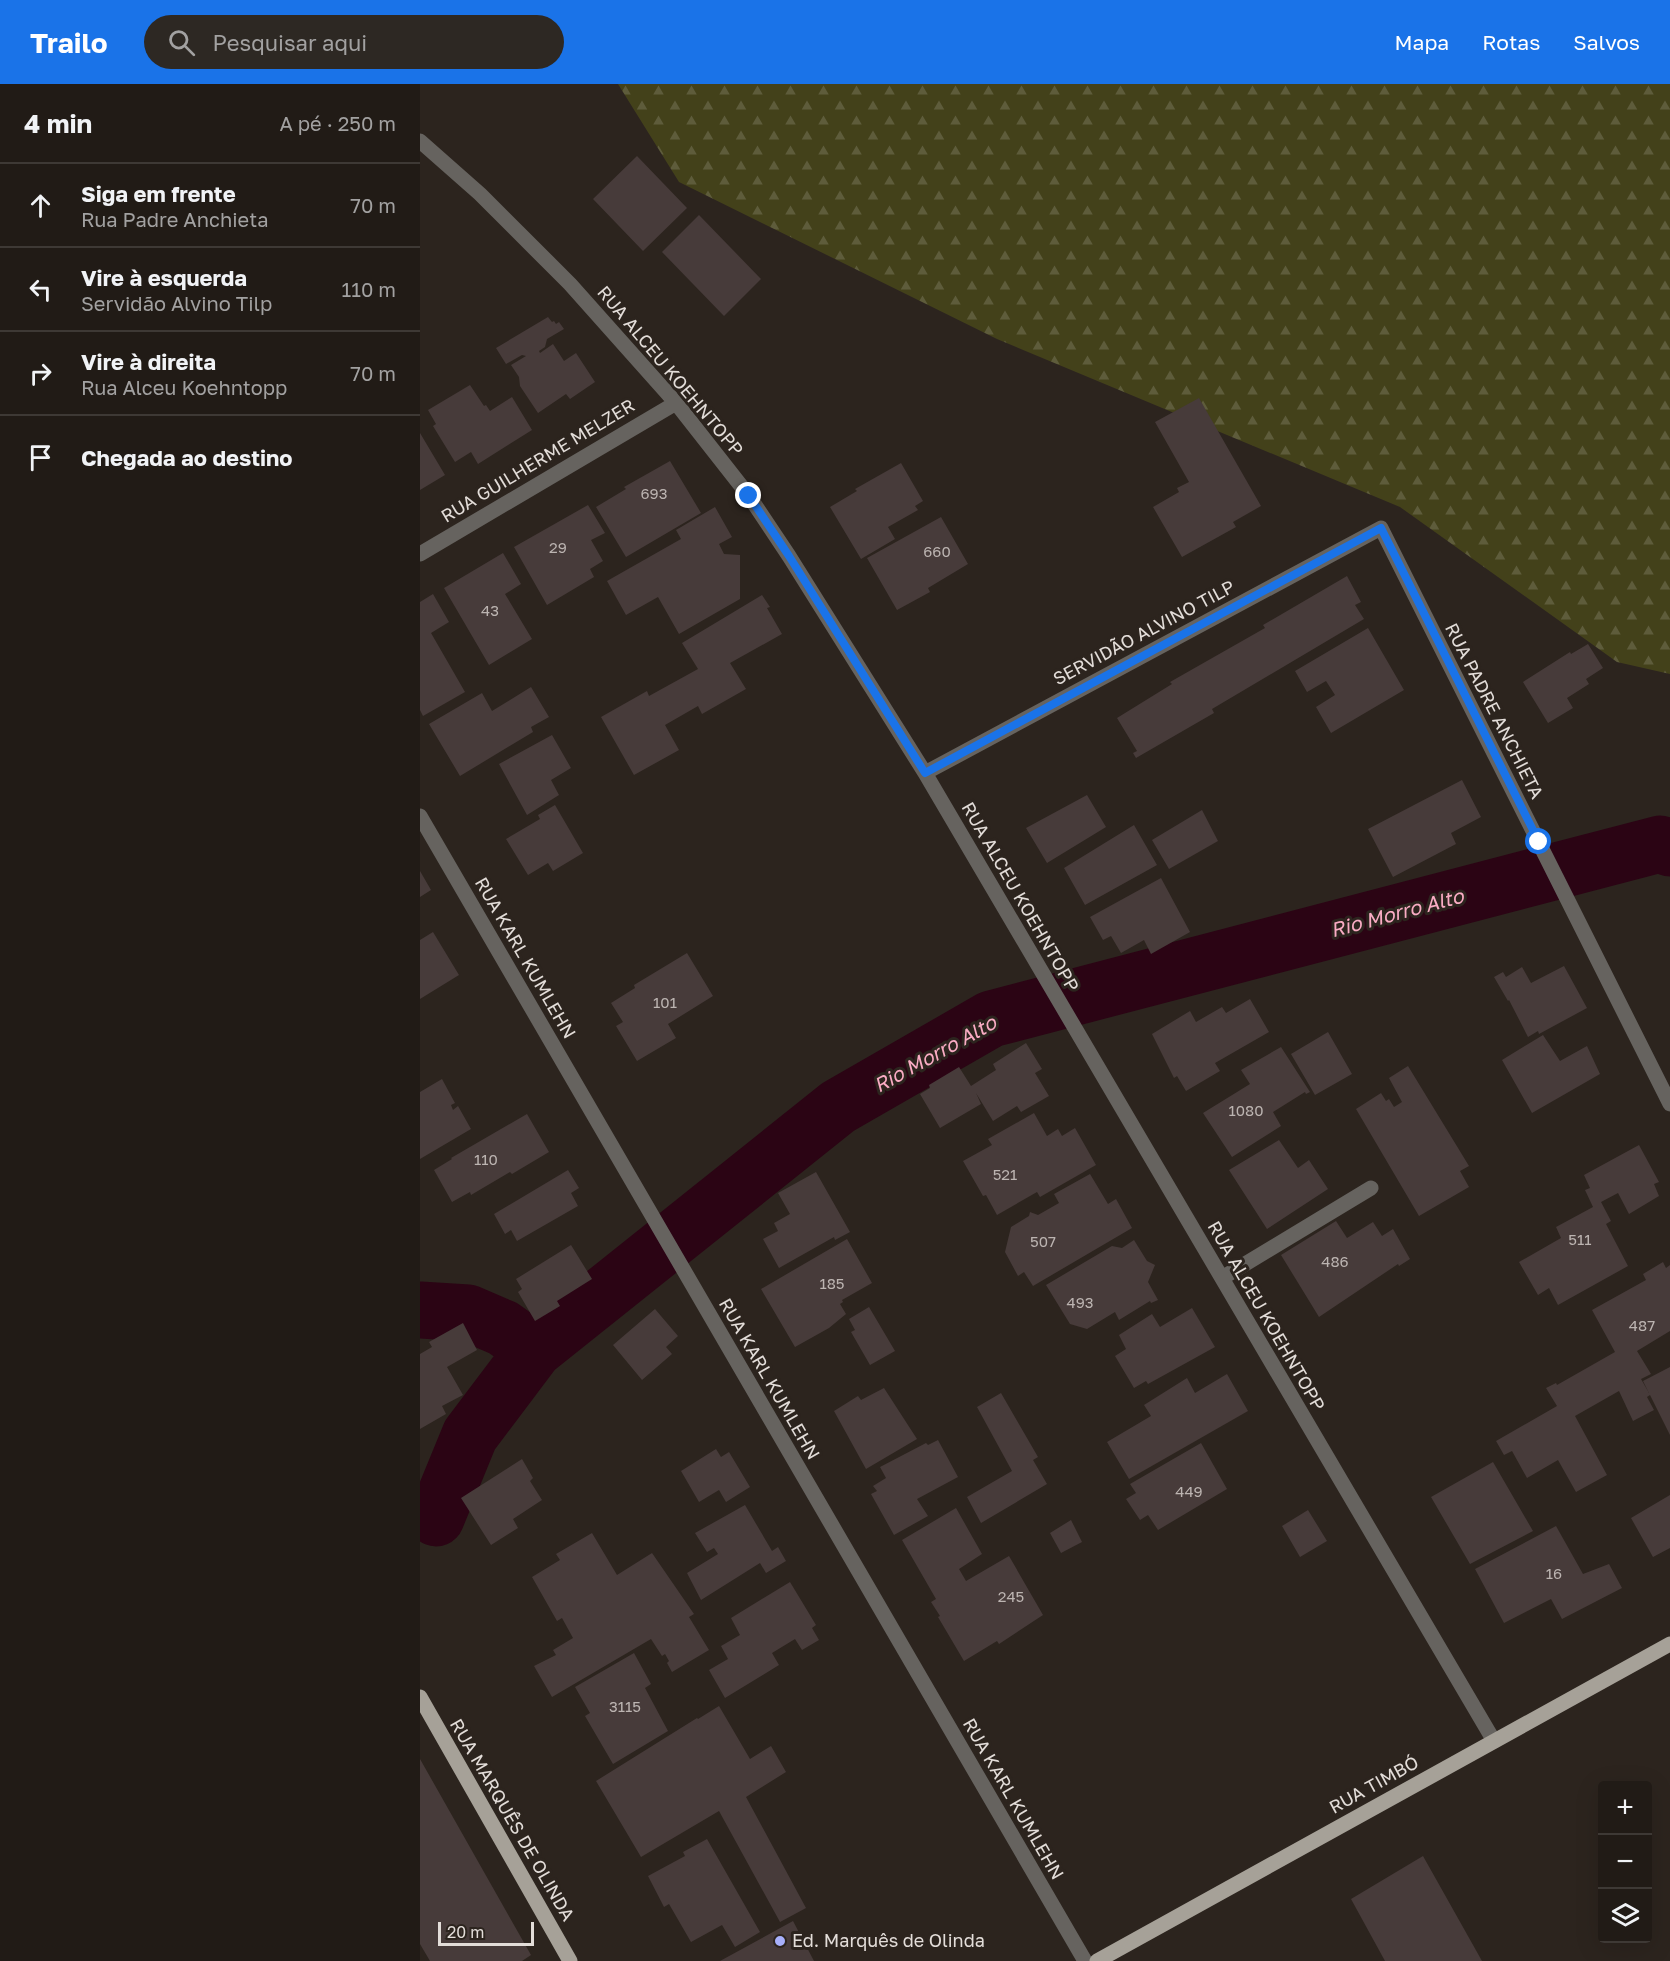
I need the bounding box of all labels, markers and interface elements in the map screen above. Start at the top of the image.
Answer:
search box [144,15,564,69]
text: Trailo [30,26,108,59]
icon: search [165,26,198,59]
text: Pesquisar aqui [213,29,367,56]
text: Mapa [1395,29,1449,55]
text: Rotas [1482,29,1540,55]
text: Salvos [1573,29,1640,55]
text: 4 min [24,108,92,139]
text: A pé · 250 m [279,111,396,135]
text: Siga em frente [81,180,236,207]
icon: ahead [24,189,57,222]
text: 70 m [350,193,396,217]
text: Rua Padre Anchieta [81,207,268,231]
text: Vire à esquerda [81,264,247,291]
icon: left [24,273,57,306]
text: 110 m [342,277,396,301]
street label: RUA ALCEU KOEHNTOPP [593,281,748,460]
text: Servidão Alvino Tilp [81,291,272,315]
text: Vire à direita [81,348,216,375]
icon: right [24,357,57,390]
text: 70 m [350,361,396,385]
text: Rua Alceu Koehntopp [81,375,287,399]
street label: RUA GUILHERME MELZER [437,394,638,527]
icon: arrive [24,441,57,474]
text: Chegada ao destino [81,444,293,471]
route end [735,482,761,508]
house number: 693 [641,484,667,502]
house number: 29 [549,538,567,556]
house number: 660 [923,542,951,560]
street label: SERVIDÃO ALVINO TILP [1049,575,1238,689]
house number: 43 [481,601,499,619]
street label: RUA PADRE ANCHIETA [1441,619,1549,802]
street label: RUA ALCEU KOEHNTOPP [958,798,1084,995]
route start [1525,828,1551,854]
street label: RUA KARL KUMLEHN [471,873,581,1042]
water label: Rio Morro Alto [1328,883,1467,941]
house number: 101 [653,993,677,1011]
water label: Rio Morro Alto [869,1009,1001,1097]
house number: 1080 [1228,1101,1264,1119]
house number: 110 [474,1150,498,1168]
house number: 521 [993,1165,1017,1183]
street label: RUA ALCEU KOEHNTOPP [1204,1217,1330,1414]
house number: 511 [1568,1230,1592,1248]
house number: 507 [1030,1232,1056,1250]
house number: 486 [1321,1252,1349,1270]
house number: 185 [819,1274,845,1292]
house number: 493 [1066,1293,1094,1311]
street label: RUA KARL KUMLEHN [715,1294,825,1463]
house number: 487 [1629,1316,1655,1334]
house number: 449 [1175,1482,1203,1500]
house number: 16 [1546,1564,1562,1582]
house number: 245 [998,1587,1024,1605]
house number: 3115 [609,1697,641,1715]
street label: RUA KARL KUMLEHN [959,1714,1069,1883]
street label: RUA MARQUÊS DE OLINDA [446,1715,580,1924]
street label: RUA TIMBÓ [1325,1751,1422,1818]
map controls [1598,1781,1652,1943]
button: + [1598,1781,1652,1835]
button: − [1598,1835,1652,1889]
button: layers [1598,1889,1652,1943]
scale bar [438,1919,534,1946]
text: 20 m [447,1922,484,1942]
place label: Ed. Marquês de Olinda [792,1929,985,1951]
marker: Ed. Marquês de Olinda [773,1934,787,1948]

